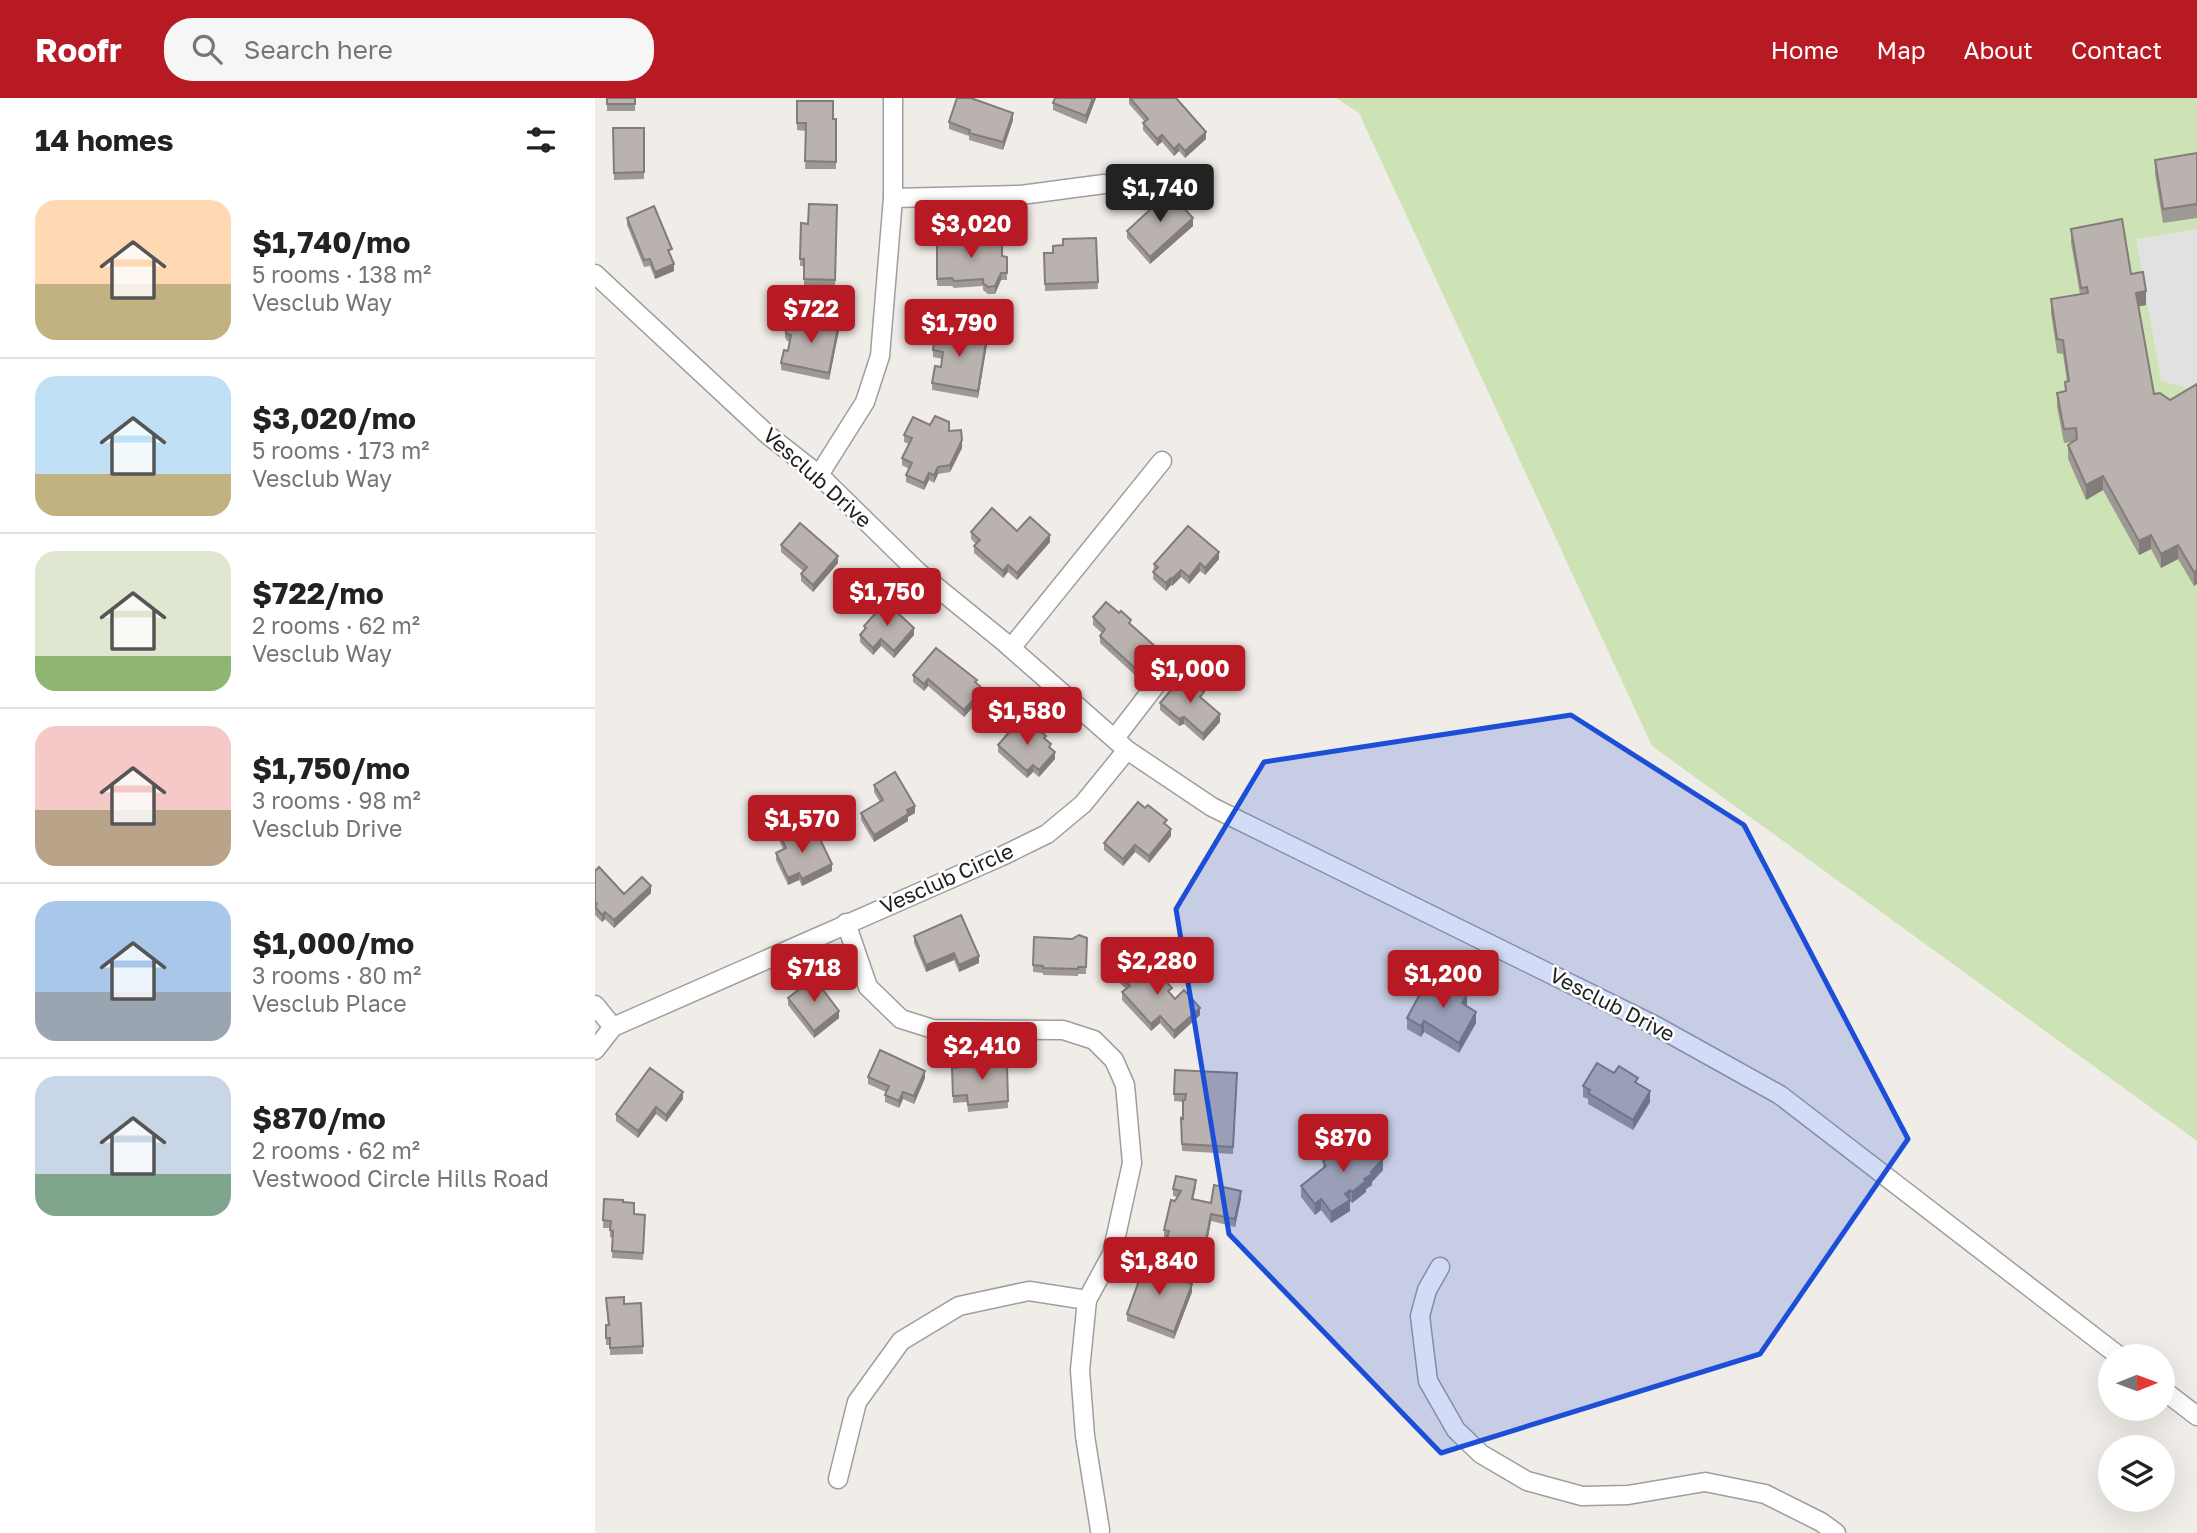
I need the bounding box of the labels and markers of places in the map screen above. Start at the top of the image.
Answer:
pin: $1,740 [1103,164,1217,224]
pin: $3,020 [914,200,1028,260]
pin: $722 [770,286,852,345]
pin: $1,790 [902,300,1016,359]
pin: $1,750 [830,568,944,628]
pin: $1,000 [1133,646,1247,705]
pin: $1,580 [970,688,1084,747]
pin: $1,570 [745,796,859,855]
pin: $2,280 [1100,937,1214,997]
pin: $718 [773,944,855,1004]
pin: $1,200 [1386,950,1500,1010]
pin: $2,410 [925,1023,1039,1082]
pin: $870 [1302,1114,1384,1174]
pin: $1,840 [1102,1238,1216,1297]

